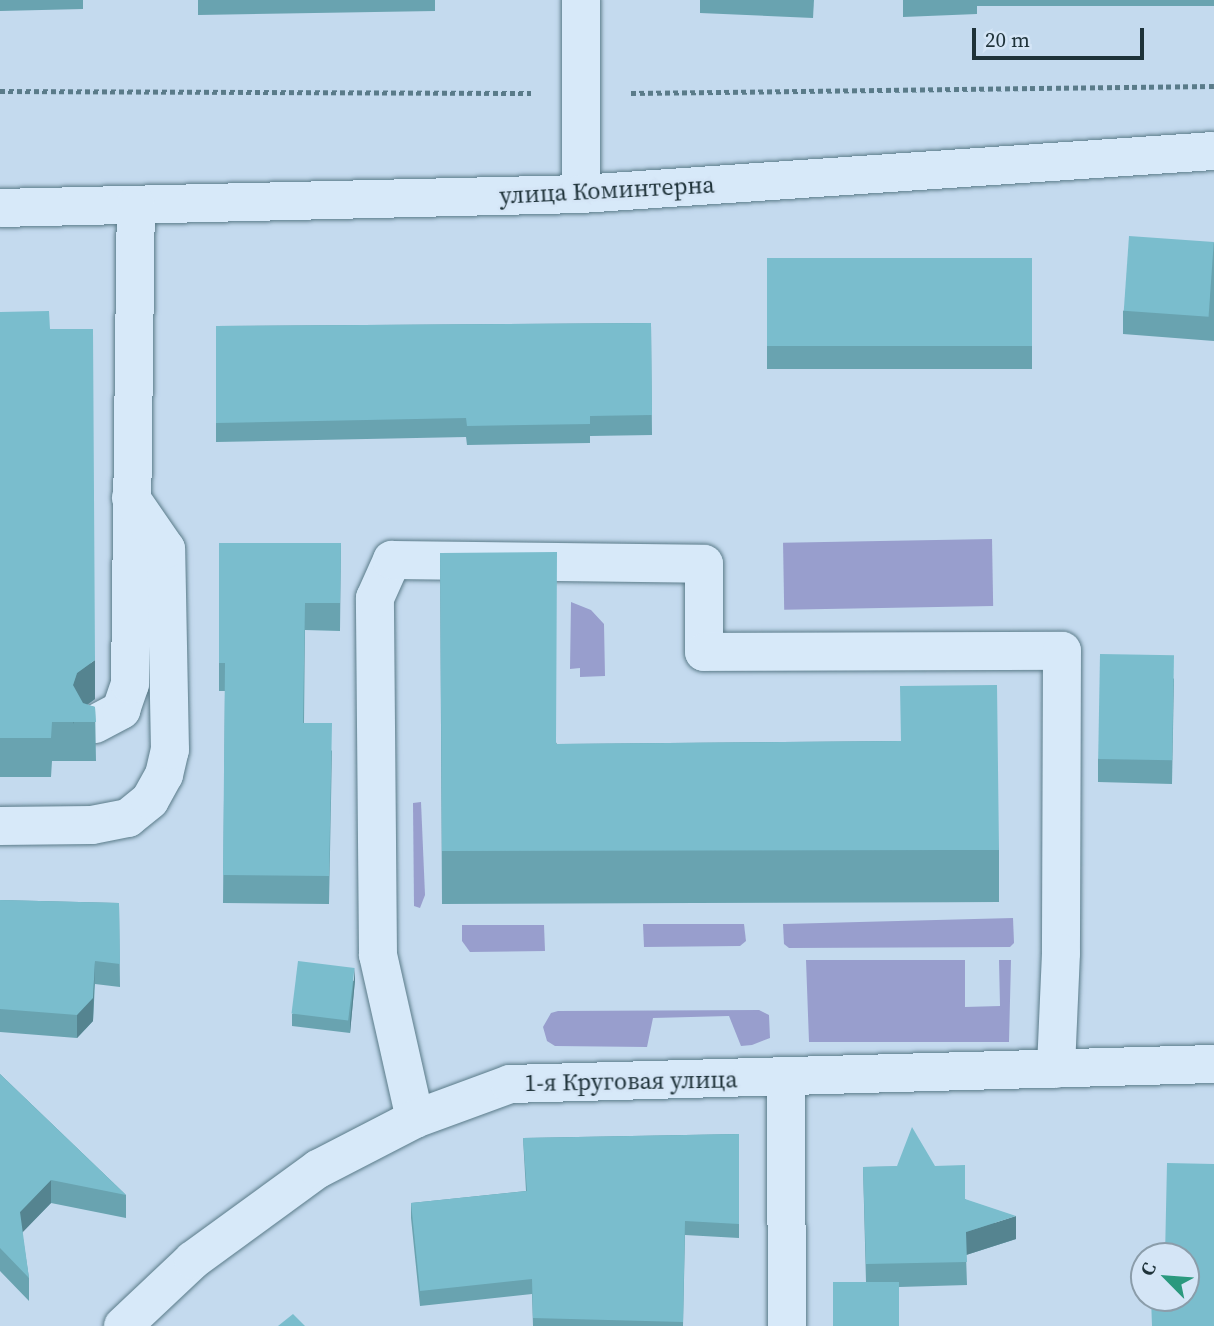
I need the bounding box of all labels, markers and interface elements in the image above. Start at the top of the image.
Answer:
scale bar [976,14,1148,58]
text: 20 m [985,25,1030,54]
street label: улица Коминтерна [499,170,715,210]
street label: 1-я Круговая улица [524,1065,738,1097]
north arrow [1130,1242,1200,1312]
text: С [1133,1258,1162,1280]

